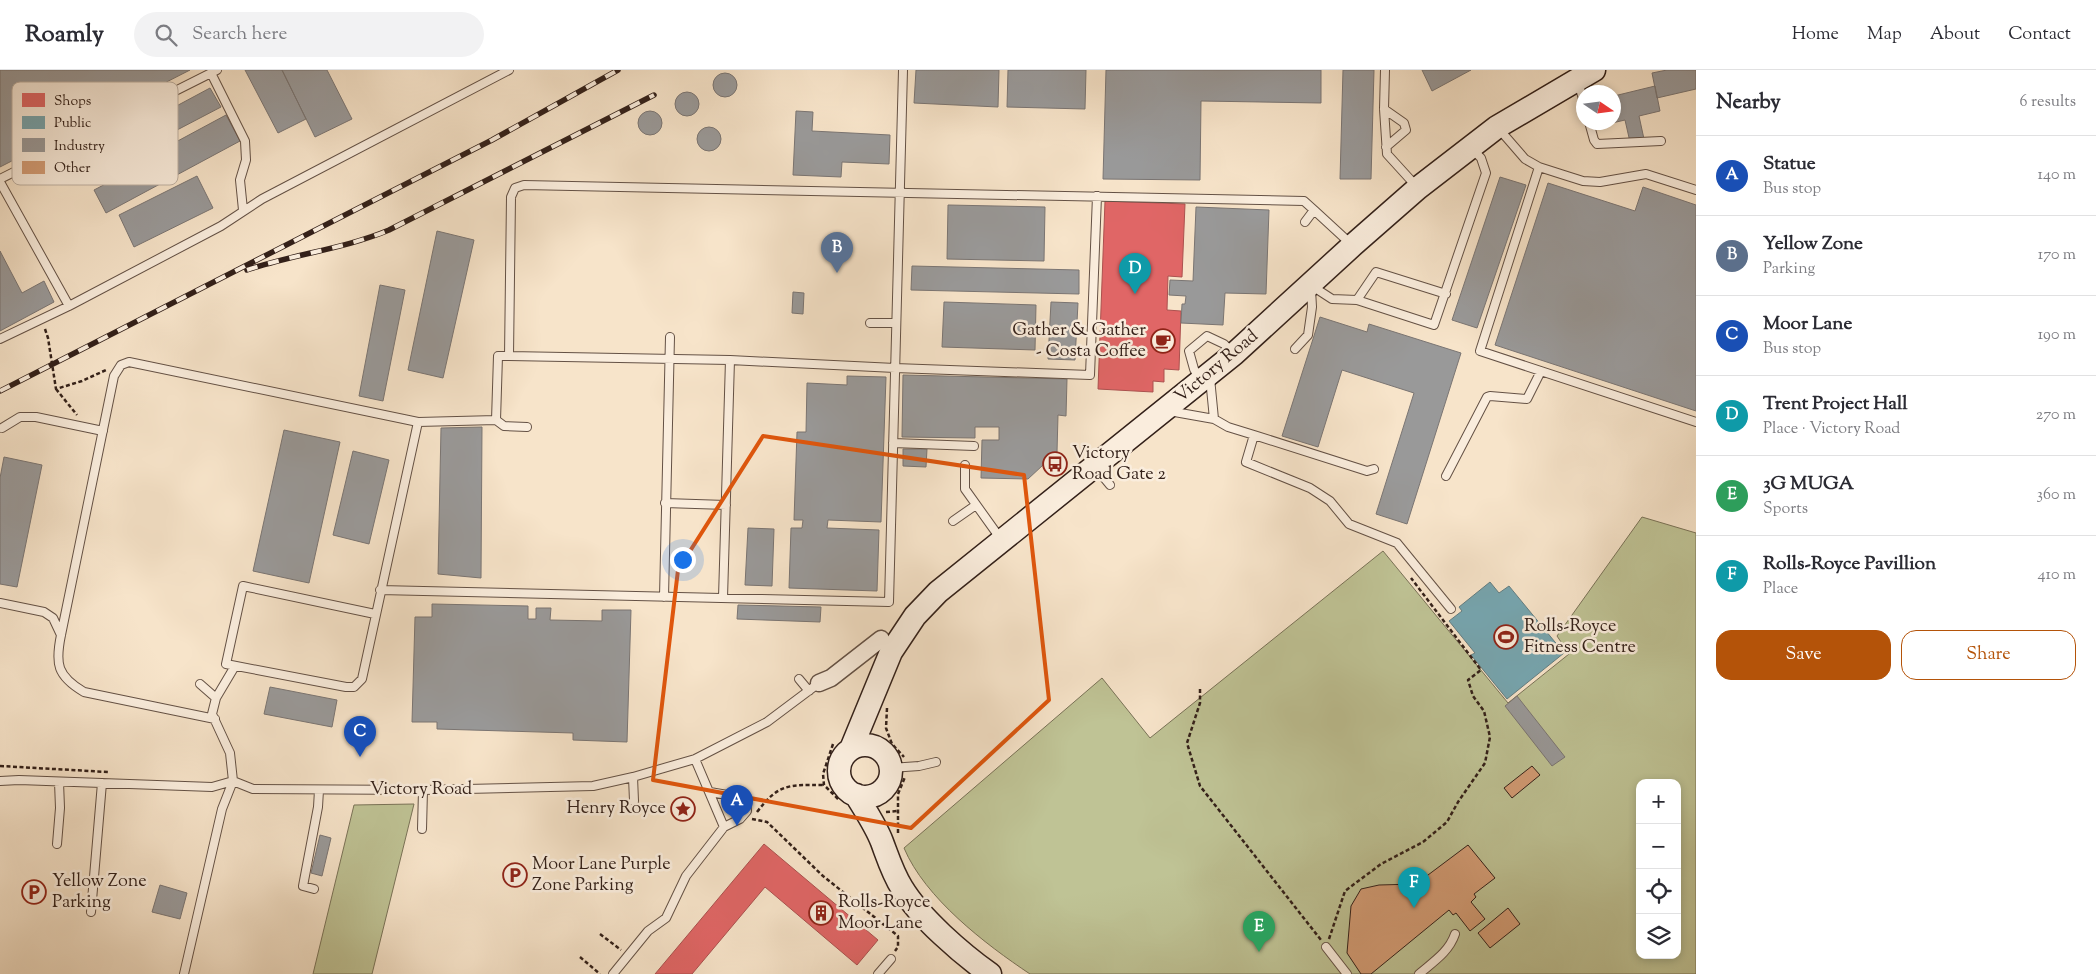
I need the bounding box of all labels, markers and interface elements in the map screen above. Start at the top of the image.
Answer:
search box [134,12,484,57]
text: Roamly [25,18,104,52]
icon: search [152,21,180,49]
text: Search here [192,21,287,48]
text: Home [1792,22,1839,48]
text: Map [1867,22,1902,48]
text: About [1930,22,1980,48]
text: Contact [2008,22,2071,48]
legend [12,82,178,185]
north arrow [1576,85,1621,130]
text: Nearby [1716,88,1781,118]
text: 6 results [2020,91,2076,114]
text: Shops [54,92,91,112]
text: Public [54,114,91,134]
text: Industry [54,137,105,157]
text: Statue [1763,151,1816,178]
text: Other [54,159,91,179]
text: A [1726,164,1739,187]
text: 140 m [2038,164,2076,187]
text: Bus stop [1763,178,1821,201]
text: Yellow Zone [1763,231,1863,258]
pin: B [821,232,853,273]
text: B [1727,244,1737,267]
text: 170 m [2038,244,2076,267]
pin: D [1119,253,1151,294]
text: Parking [1763,258,1815,281]
text: Moor Lane [1763,311,1852,338]
place label: Gather & Gather - Costa Coffee [1012,318,1146,365]
street label: Victory Road [1169,324,1265,410]
text: C [1726,324,1738,347]
text: 190 m [2038,324,2076,347]
cafe icon: Gather & Gather - Costa Coffee [1150,328,1176,354]
text: Bus stop [1763,338,1821,361]
text: Trent Project Hall [1763,391,1908,418]
text: D [1726,404,1738,427]
text: 270 m [2036,404,2076,427]
text: Place · Victory Road [1763,418,1900,441]
place label: Victory Road Gate 2 [1072,441,1167,488]
bus stop icon: Victory Road Gate 2 [1042,451,1068,477]
text: 3G MUGA [1763,471,1854,498]
text: E [1727,484,1737,507]
text: 360 m [2037,484,2076,507]
text: Sports [1763,498,1808,521]
your location [670,547,696,573]
text: Rolls-Royce Pavillion [1763,551,1936,578]
text: F [1728,564,1736,587]
text: 410 m [2038,564,2076,587]
text: Place [1763,578,1798,601]
place label: Rolls-Royce Fitness Centre [1524,614,1636,661]
sports icon: Rolls-Royce Fitness Centre [1493,624,1519,650]
button: Save [1716,630,1891,680]
button: Share [1901,630,2076,680]
pin: C [344,716,376,757]
street label: Victory Road [370,777,472,803]
map controls [1636,779,1681,959]
button: + [1636,779,1681,824]
pin: A [721,785,753,826]
place label: Henry Royce [566,796,666,822]
place icon: Henry Royce [670,796,696,822]
button: − [1636,824,1681,869]
place label: Moor Lane Purple Zone Parking [532,852,671,899]
parking icon: Moor Lane Purple Zone Parking [502,862,528,888]
pin: F [1398,867,1430,908]
place label: Yellow Zone Parking [52,869,147,916]
button: locate [1636,869,1681,914]
parking icon: Yellow Zone Parking [21,879,47,905]
place label: Rolls-Royce Moor Lane [838,890,930,937]
building icon: Rolls-Royce Moor Lane [808,900,834,926]
pin: E [1243,911,1275,952]
button: layers [1636,914,1681,959]

